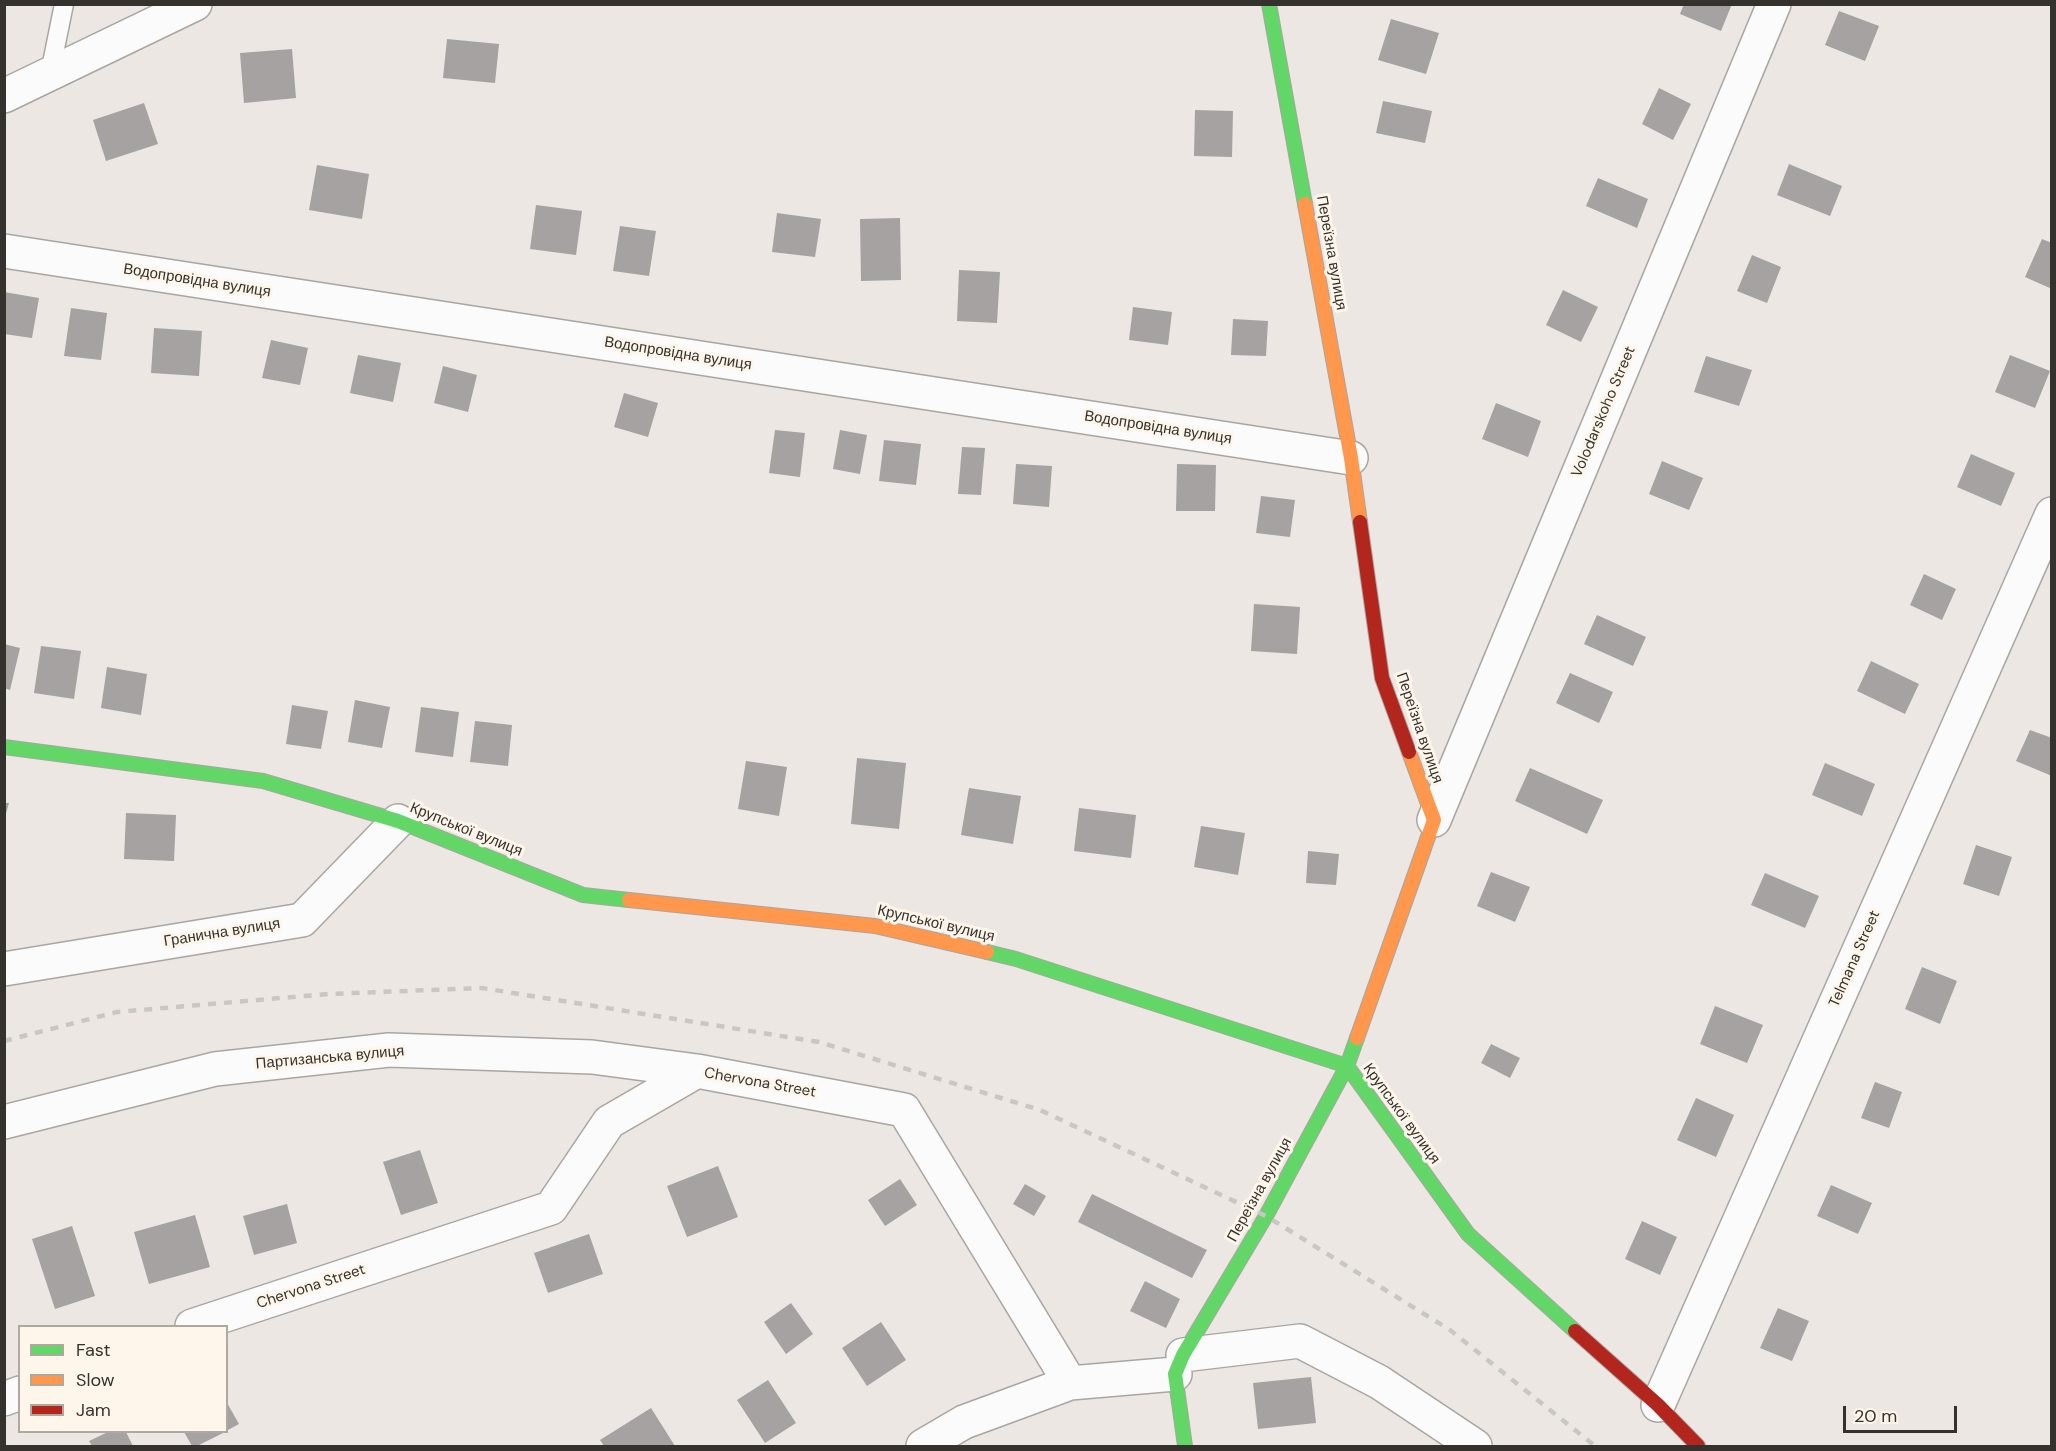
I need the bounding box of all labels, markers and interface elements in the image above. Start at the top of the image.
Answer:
street label: Переїзна вулиця [1312,194,1350,312]
street label: Водопровідна вулиця [122,260,272,302]
street label: Водопровідна вулиця [603,333,753,375]
street label: Volodarskoho Street [1568,344,1640,480]
street label: Водопровідна вулиця [1083,407,1233,449]
street label: Переїзна вулиця [1392,670,1446,786]
street label: Крупської вулиця [407,799,525,861]
street label: Крупської вулиця [876,902,996,946]
street label: Telmana Street [1826,908,1884,1010]
street label: Гранична вулиця [162,915,282,951]
street label: Партизанська вулиця [255,1043,405,1073]
street label: Крупської вулиця [1359,1060,1443,1168]
street label: Chervona Street [703,1064,817,1102]
street label: Переїзна вулиця [1224,1135,1296,1245]
street label: Chervona Street [254,1261,368,1313]
legend [18,1325,228,1433]
text: Fast [76,1338,111,1362]
text: Slow [76,1368,115,1392]
scale bar [1846,1394,1960,1432]
text: Jam [76,1398,111,1422]
text: 20 m [1854,1404,1897,1428]

